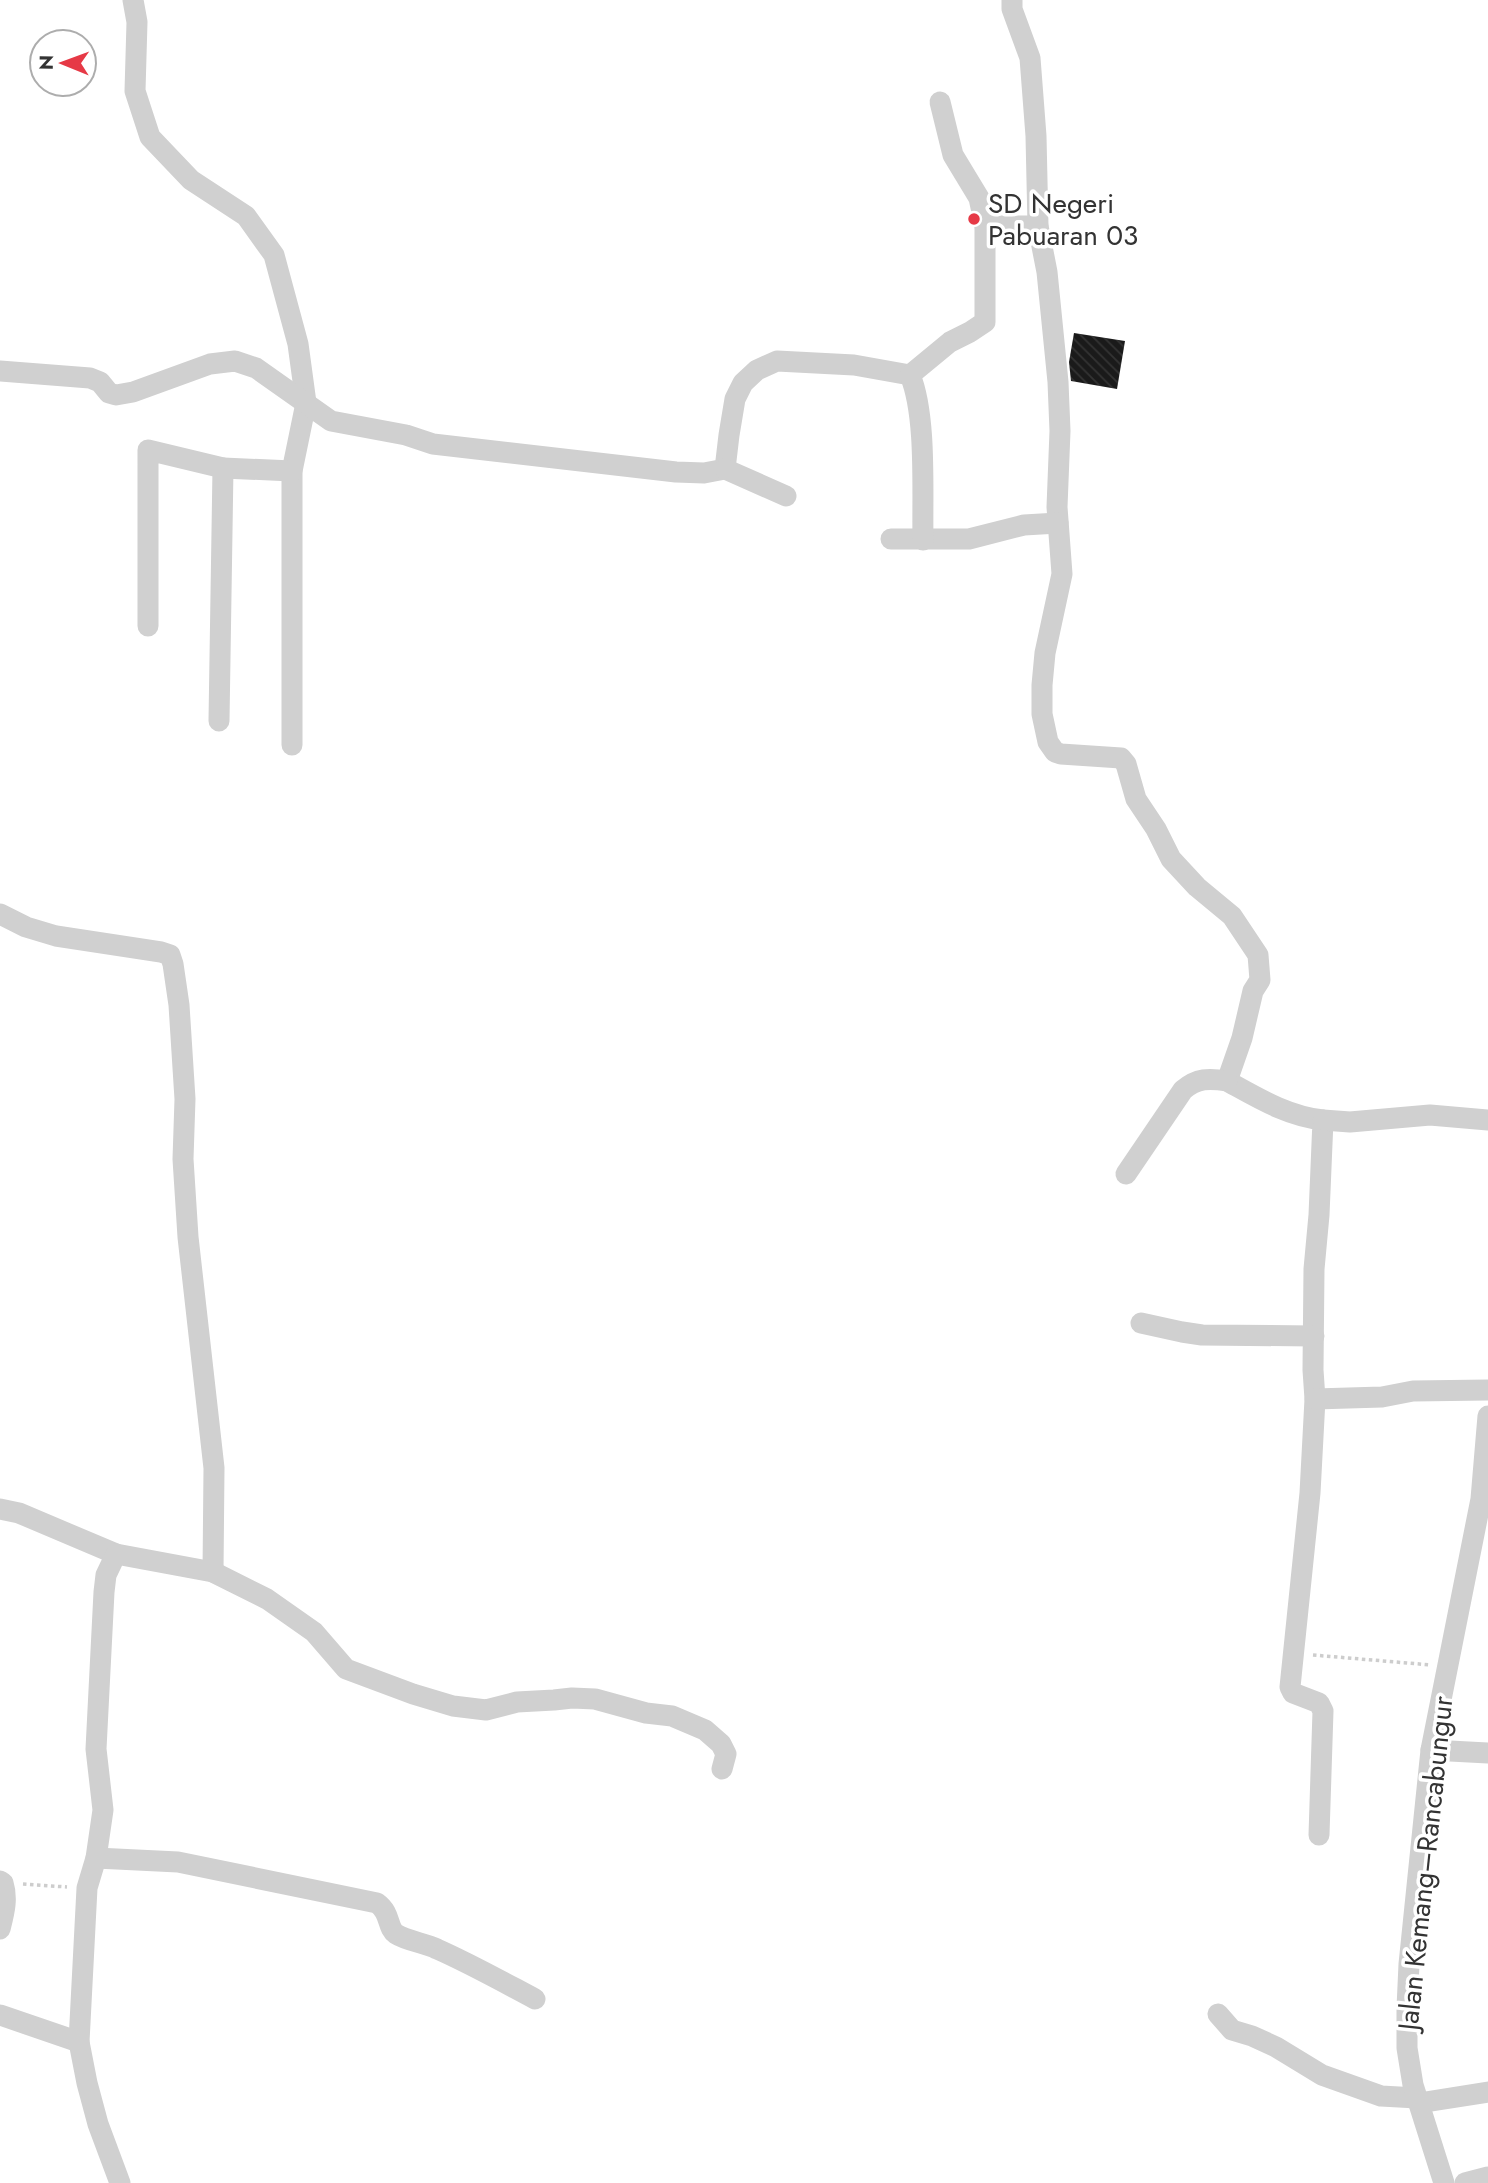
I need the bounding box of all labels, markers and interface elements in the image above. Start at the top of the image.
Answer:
north arrow [28,28,98,98]
text: N [33,55,60,70]
place label: SD Negeri Pabuaran 03 [988,183,1138,256]
marker: SD Negeri Pabuaran 03 [966,211,982,227]
street label: Jalan Kemang–Rancabungur [1387,1694,1463,2036]

